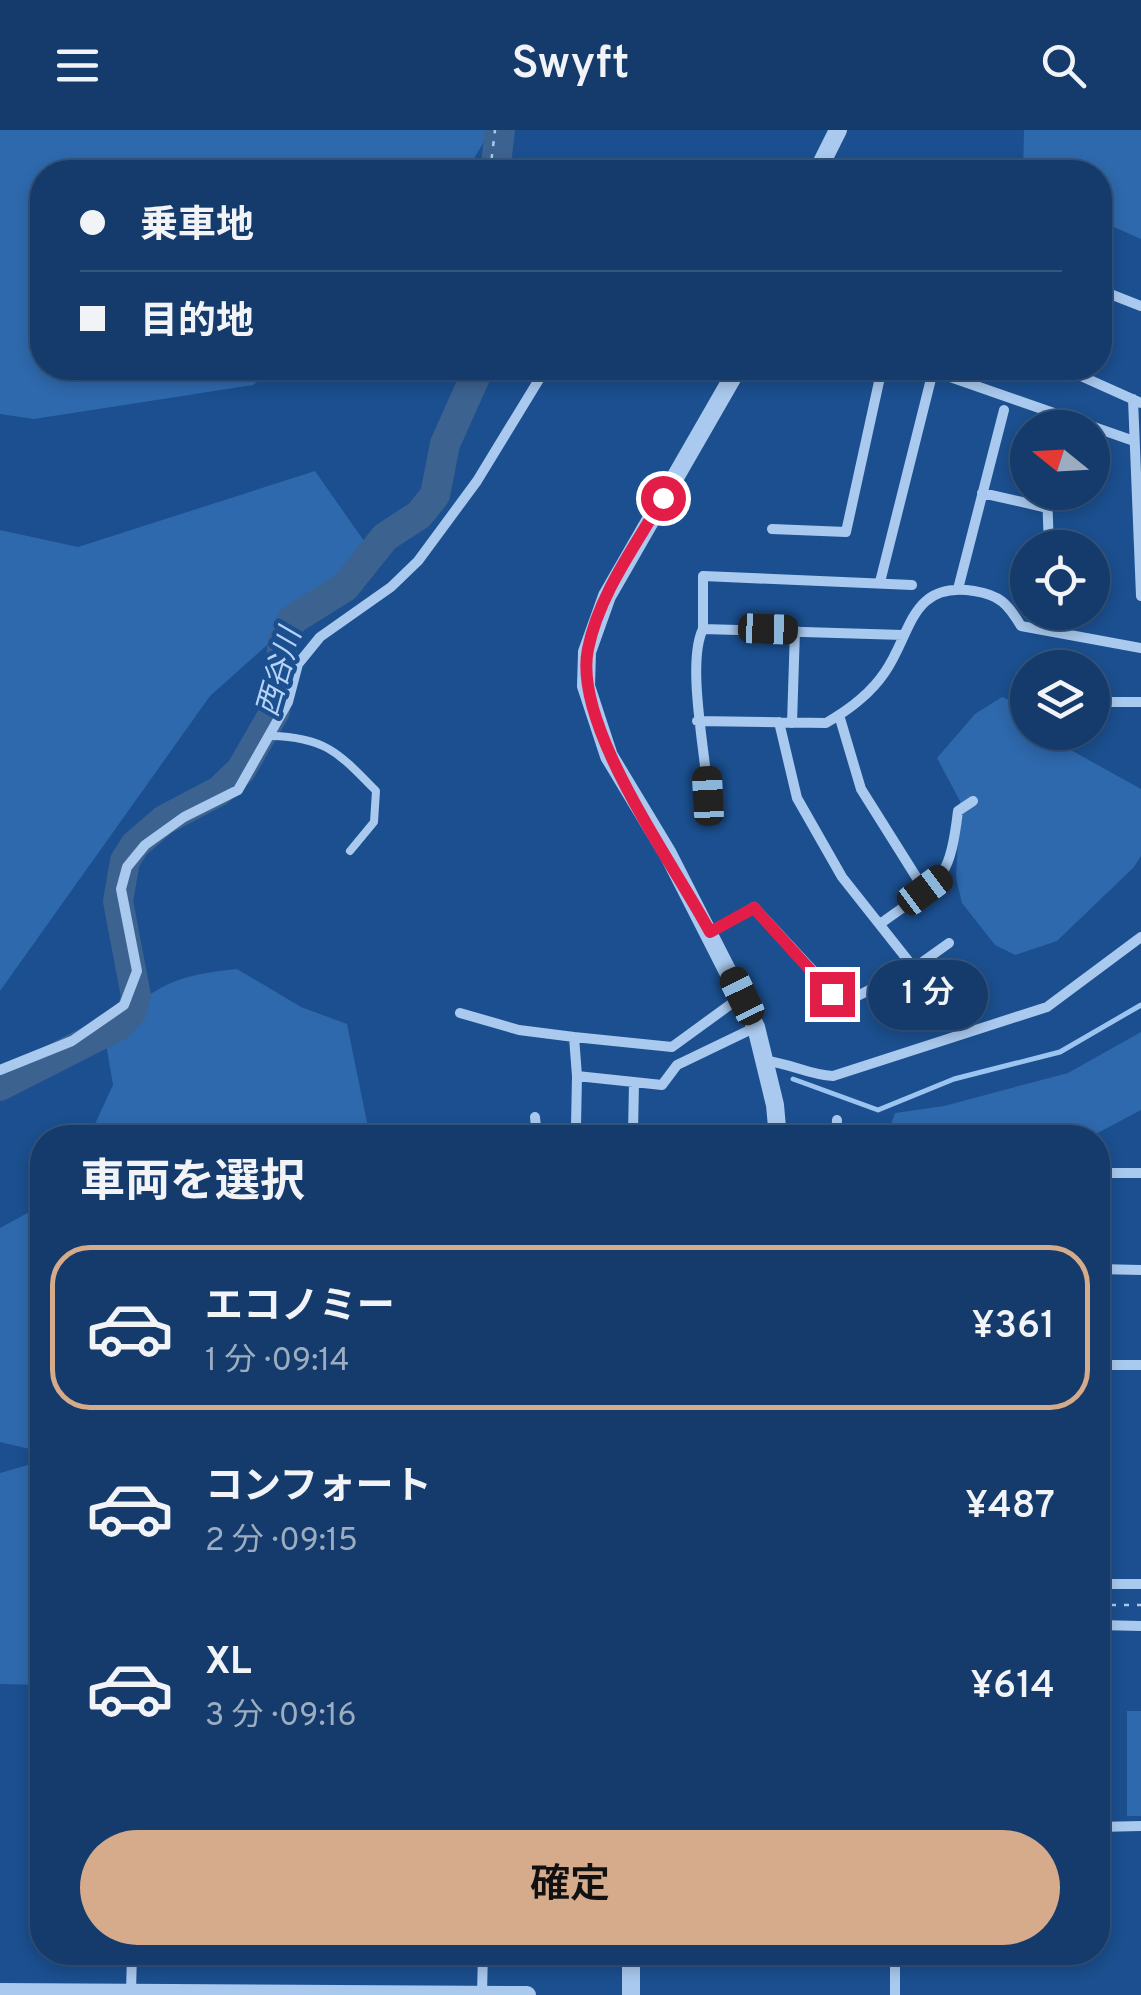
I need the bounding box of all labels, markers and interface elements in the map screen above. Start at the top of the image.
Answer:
text: Swyft [511,37,630,94]
icon: menu [50,38,105,93]
icon: search [1036,38,1091,93]
text: 乗車地 [140,203,254,252]
text: 目的地 [140,299,254,348]
north arrow [1010,410,1110,510]
map controls [1010,410,1110,750]
route start [641,476,686,521]
button: locate [1010,530,1110,630]
car [737,613,799,645]
water label: 西谷川 [251,622,312,721]
button: layers [1010,650,1110,750]
car [691,765,725,827]
car [892,860,958,920]
callout: 1 分 [867,959,987,1029]
car [715,962,769,1030]
route end [810,972,855,1017]
text: 1 分 [902,975,954,1015]
text: 車両を選択 [80,1156,305,1213]
icon: car [85,1283,175,1373]
text: エコノミー [205,1284,395,1333]
text: ¥361 [972,1303,1055,1352]
text: 1 分 · 09:14 [205,1342,350,1382]
icon: car [85,1463,175,1553]
text: コンフォート [205,1464,432,1513]
text: ¥487 [965,1483,1055,1532]
text: 2 分 · 09:15 [205,1522,358,1562]
text: XL [205,1639,252,1688]
icon: car [85,1643,175,1733]
text: ¥614 [971,1663,1055,1712]
text: 3 分 · 09:16 [205,1697,357,1737]
button: 確定 [80,1830,1060,1945]

